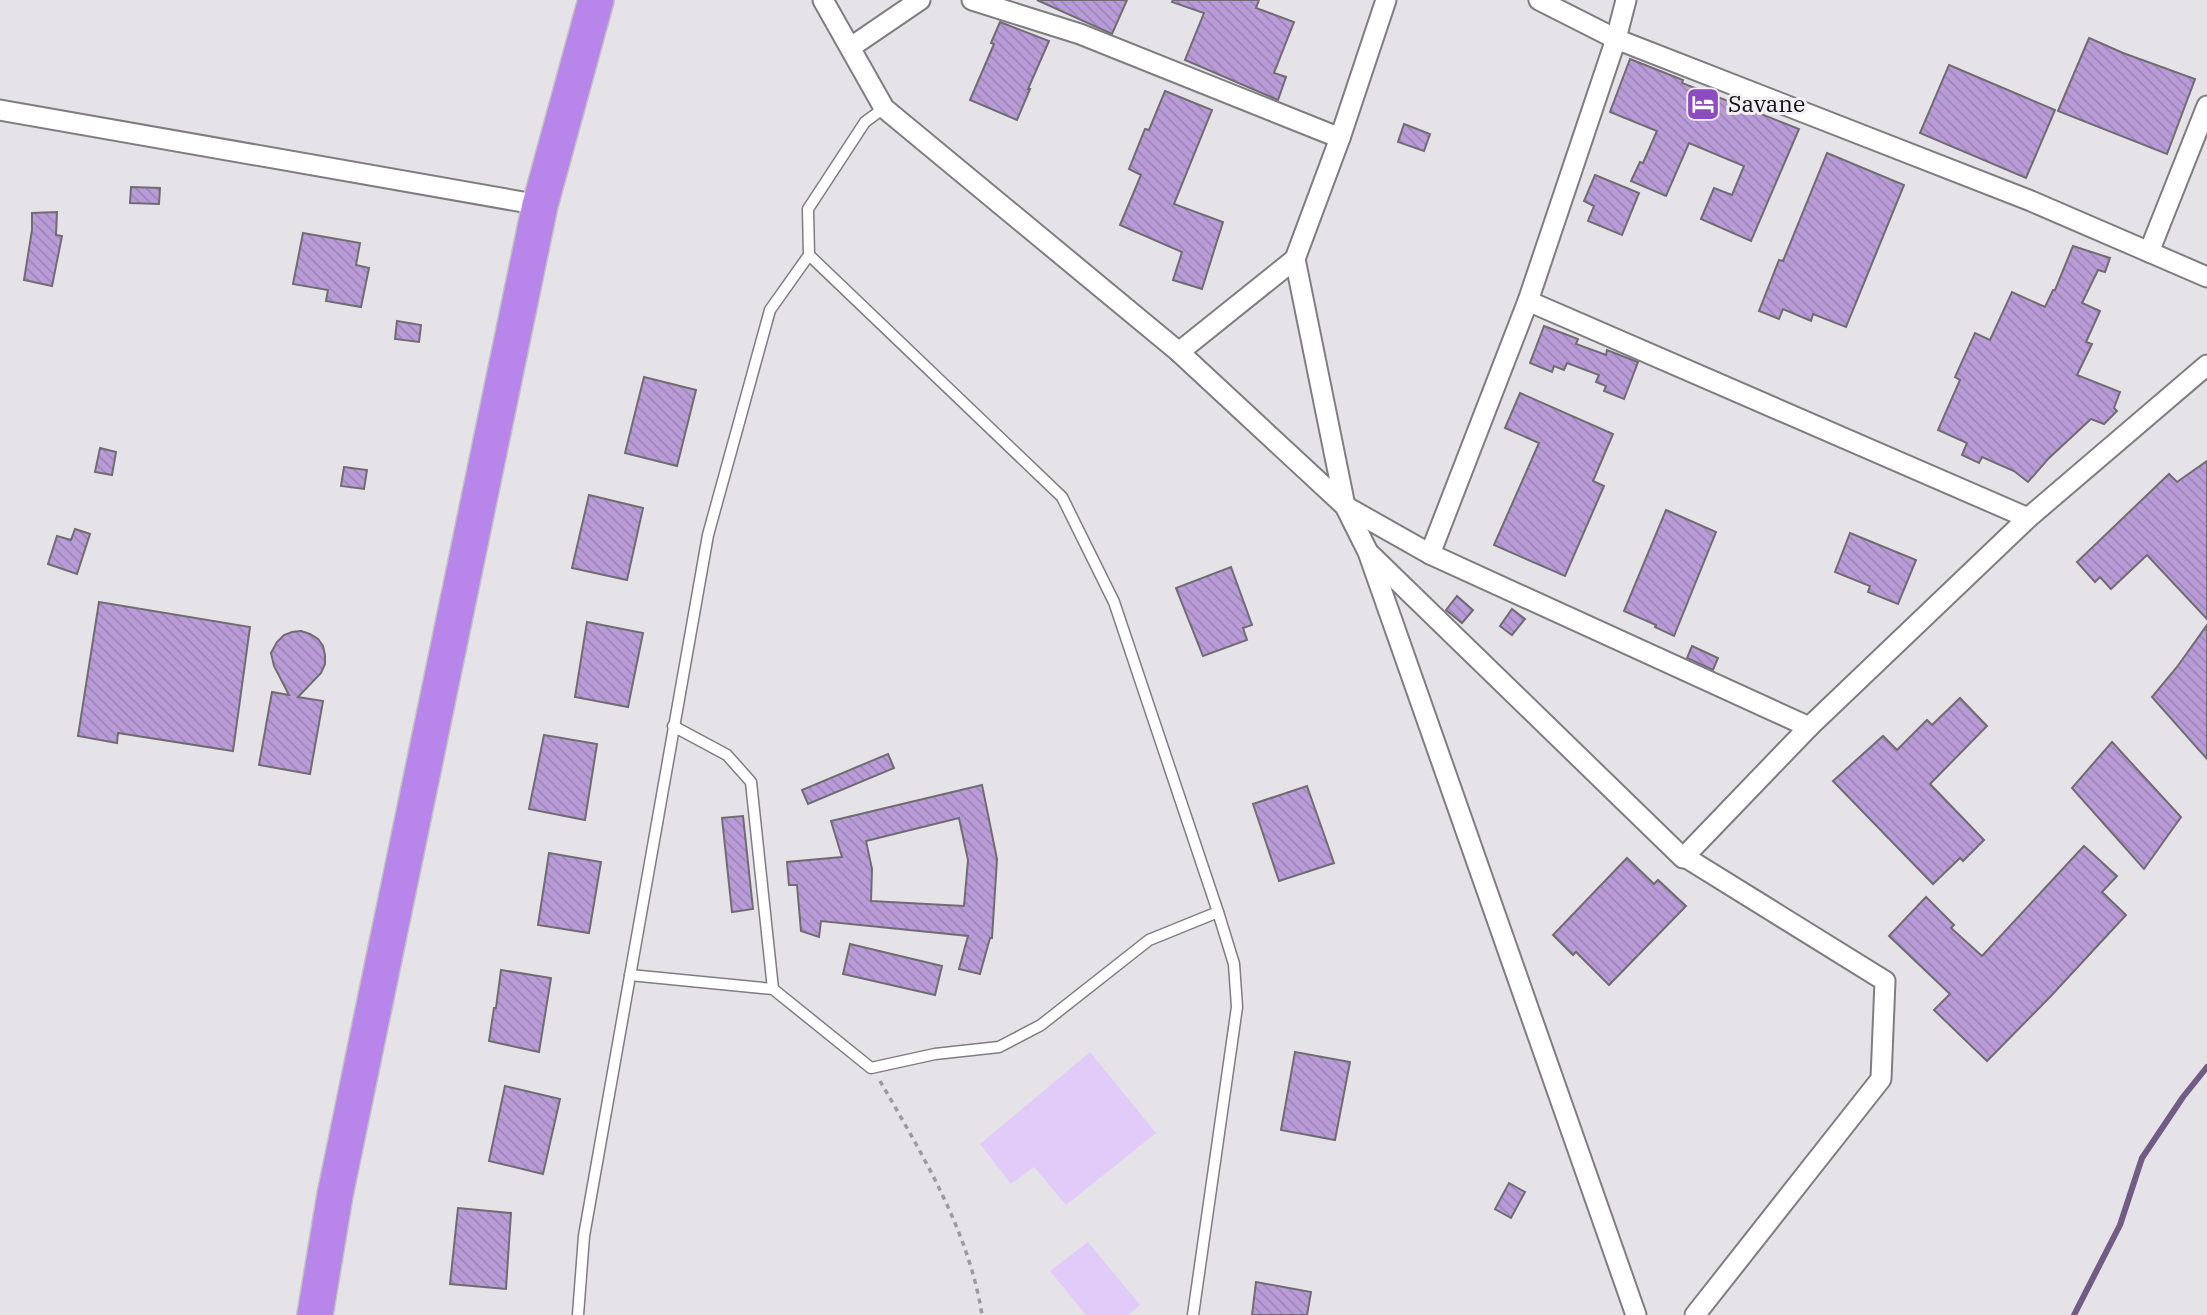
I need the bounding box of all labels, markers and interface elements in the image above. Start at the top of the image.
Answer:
hotel icon: Savane [1684,85,1722,123]
place label: Savane [1728,88,1805,118]

